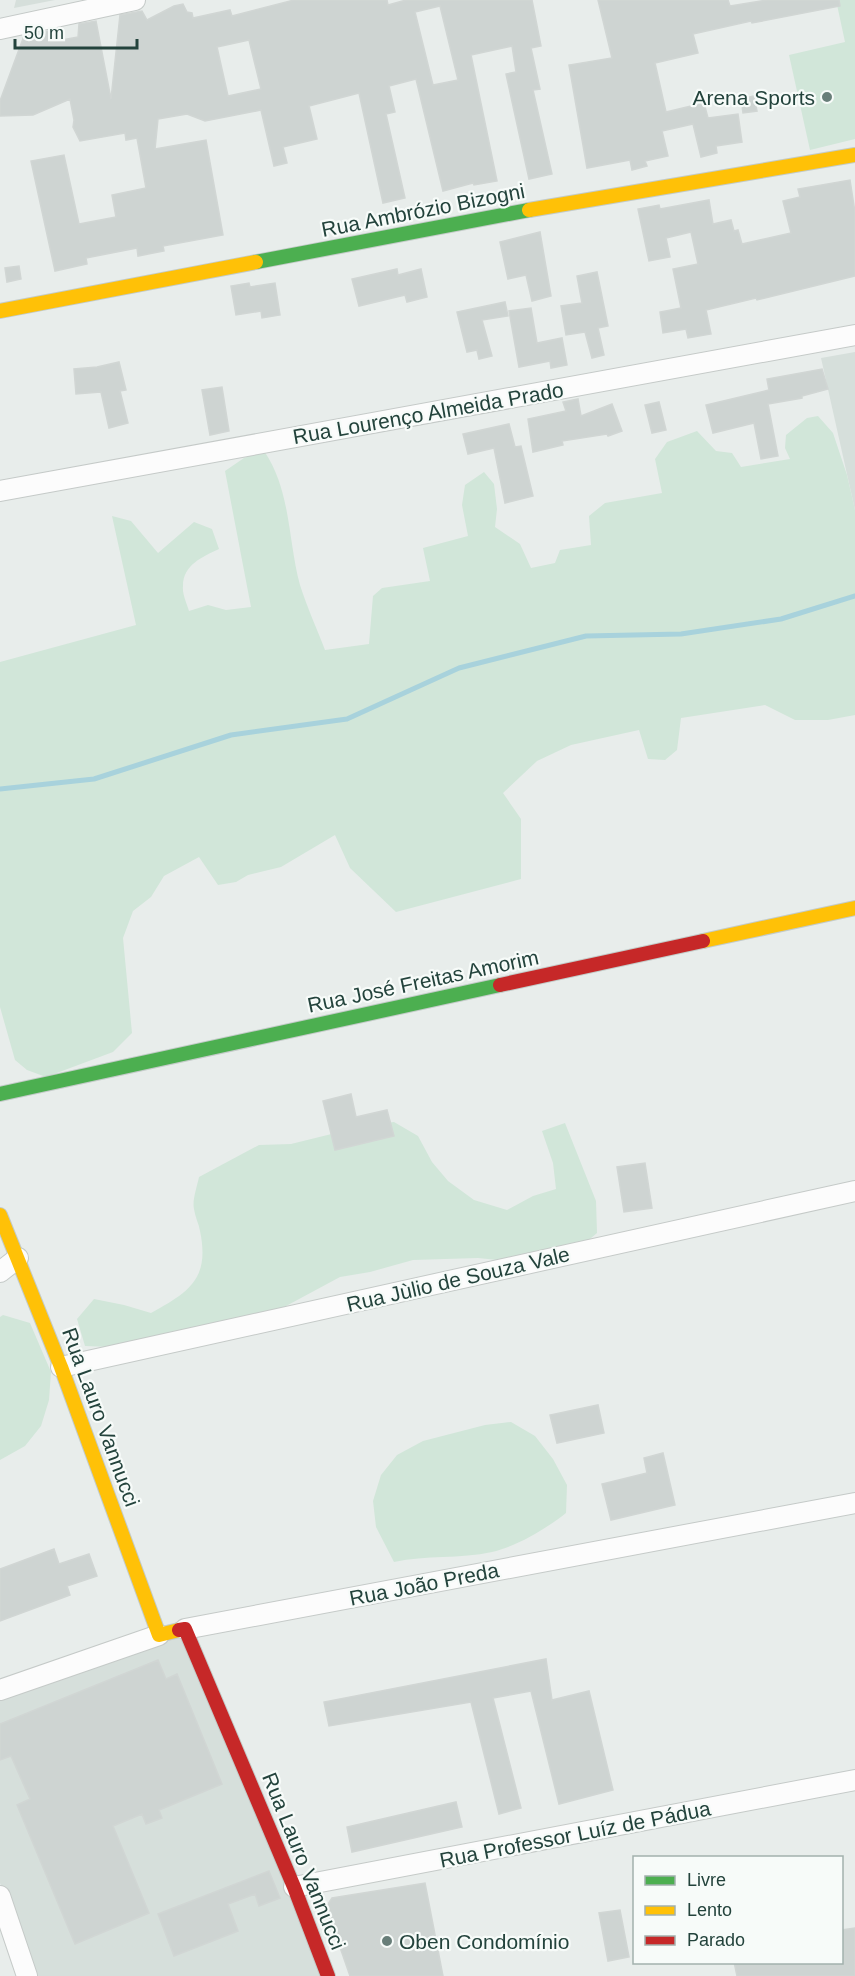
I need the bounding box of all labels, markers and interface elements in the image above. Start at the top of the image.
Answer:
scale bar [15,12,136,50]
text: 50 m [24,23,64,43]
place label: Arena Sports [692,86,815,109]
marker: Arena Sports [820,90,834,104]
street label: Rua Ambrózio Bizogni [319,179,527,241]
street label: Rua Lourenço Almeida Prado [291,378,565,448]
street label: Rua José Freitas Amorim [305,945,541,1017]
street label: Rua Jùlio de Souza Vale [344,1242,572,1316]
street label: Rua Lauro Vannucci [58,1324,144,1510]
street label: Rua João Preda [347,1558,501,1610]
street label: Rua Lauro Vannucci [258,1769,350,1953]
street label: Rua Professor Luíz de Pádua [438,1796,713,1872]
legend [633,1856,843,1964]
text: Livre [687,1870,726,1890]
text: Lento [687,1900,732,1920]
place label: Oben Condomínio [399,1930,569,1953]
text: Parado [687,1930,745,1950]
marker: Oben Condomínio [380,1934,394,1948]

